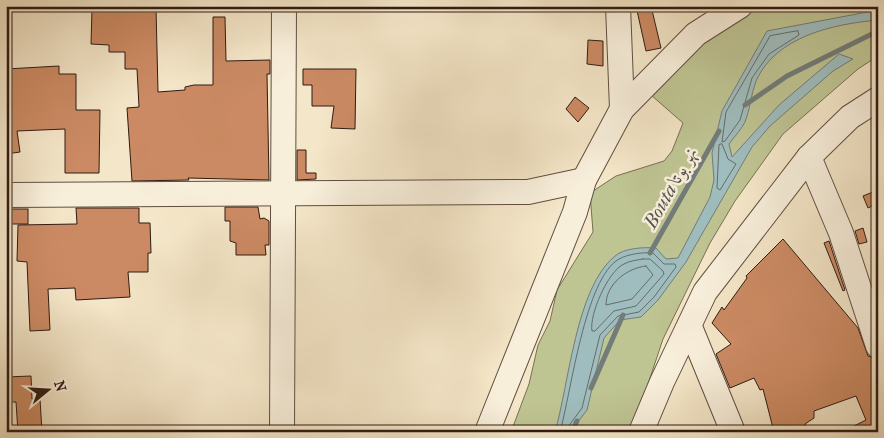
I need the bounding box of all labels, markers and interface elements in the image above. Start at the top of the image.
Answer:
water label: Bouta نهر بوتا [639,143,703,233]
north arrow [22,366,72,416]
text: N [50,378,70,394]

